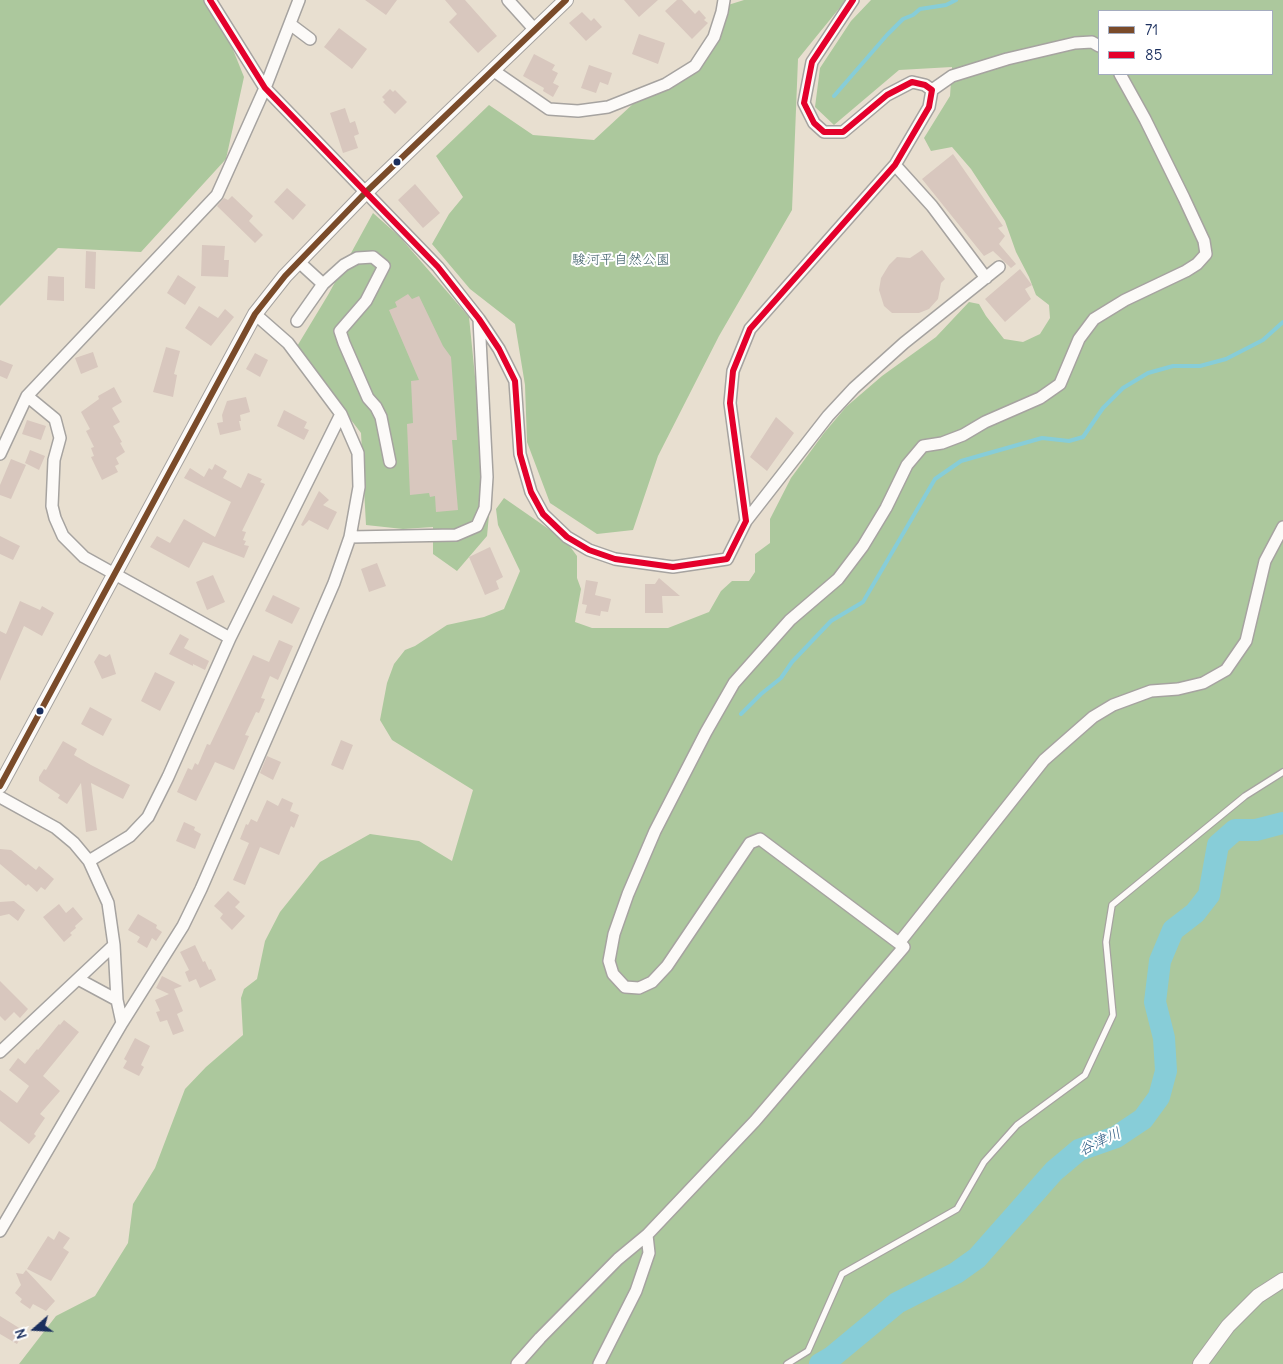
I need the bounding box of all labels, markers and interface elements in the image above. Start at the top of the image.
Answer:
legend [1098,10,1273,75]
text: 71 [1145,20,1158,39]
text: 85 [1145,45,1162,64]
unlabelled marker [392,157,402,167]
park label: 駿河平自然公園 [572,252,670,268]
unlabelled marker [35,706,45,716]
water label: 谷津川 [1076,1124,1124,1160]
north arrow [10,1304,60,1354]
text: N [11,1326,31,1341]

